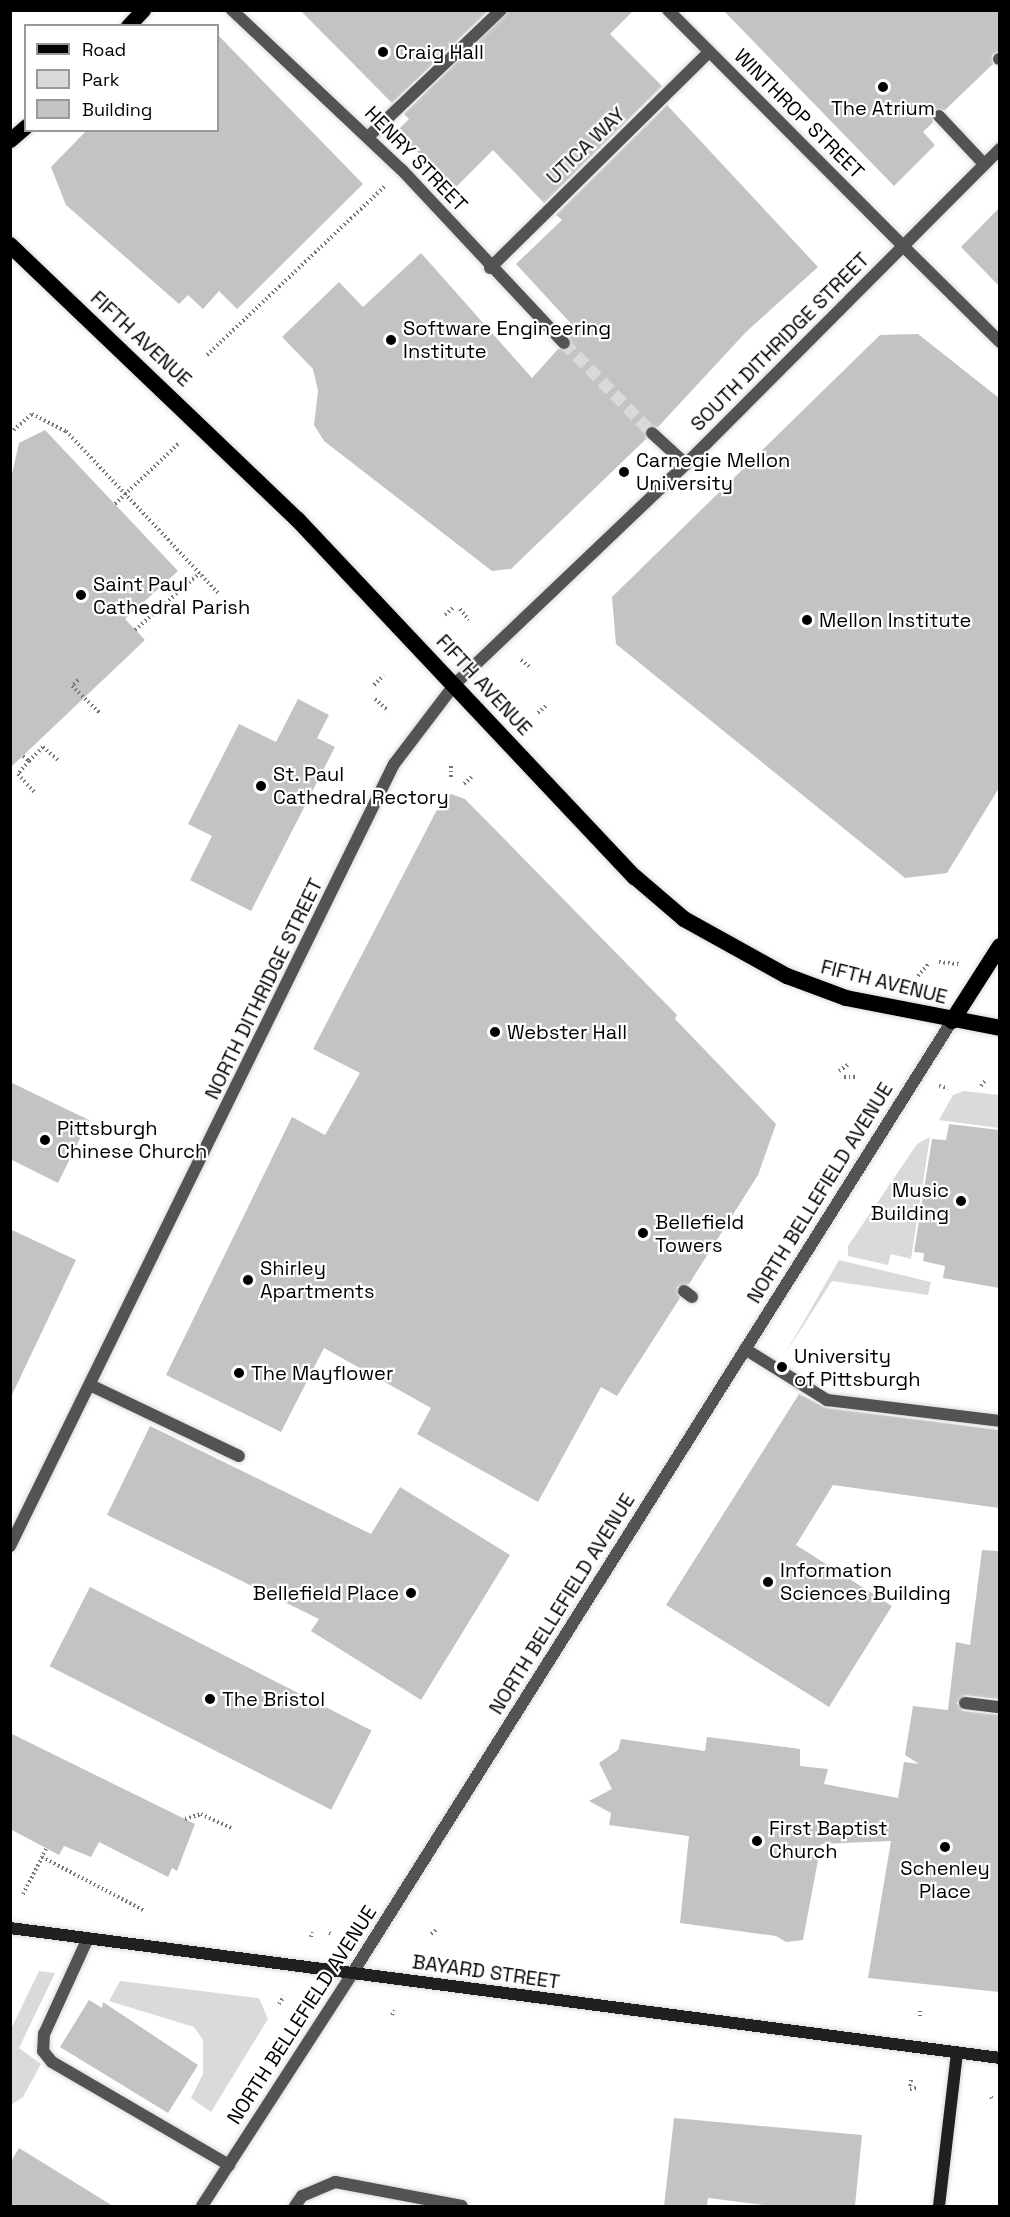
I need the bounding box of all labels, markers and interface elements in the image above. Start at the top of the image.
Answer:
legend [24,24,219,132]
text: Road [82,38,126,61]
place label: Craig Hall [395,40,484,64]
street label: WINTHROP STREET [729,44,869,184]
marker: Craig Hall [376,45,390,59]
text: Park [82,68,119,91]
marker: The Atrium [876,80,890,94]
place label: The Atrium [831,96,935,120]
text: Building [82,98,152,121]
street label: HENRY STREET [360,101,472,217]
street label: UTICA WAY [541,102,631,190]
street label: SOUTH DITHRIDGE STREET [686,248,874,436]
street label: FIFTH AVENUE [85,286,197,392]
place label: Software Engineering Institute [403,316,611,363]
marker: Software Engineering Institute [384,333,398,347]
place label: Carnegie Mellon University [636,448,790,495]
marker: Carnegie Mellon University [617,465,631,479]
place label: Saint Paul Cathedral Parish [93,572,250,619]
marker: Saint Paul Cathedral Parish [74,588,88,602]
place label: Mellon Institute [819,608,971,632]
marker: Mellon Institute [800,613,814,627]
street label: FIFTH AVENUE [431,629,537,741]
place label: St. Paul Cathedral Rectory [273,762,449,809]
marker: St. Paul Cathedral Rectory [254,779,268,793]
street label: NORTH DITHRIDGE STREET [200,875,328,1103]
street label: FIFTH AVENUE [818,955,950,1009]
place label: Webster Hall [507,1020,627,1044]
marker: Webster Hall [488,1025,502,1039]
street label: NORTH BELLEFIELD AVENUE [742,1078,898,1308]
place label: Pittsburgh Chinese Church [57,1116,207,1163]
marker: Pittsburgh Chinese Church [38,1133,52,1147]
place label: Music Building [871,1178,949,1225]
marker: Music Building [954,1194,968,1208]
place label: Bellefield Towers [655,1210,744,1257]
marker: Bellefield Towers [636,1226,650,1240]
place label: Shirley Apartments [260,1256,374,1303]
marker: Shirley Apartments [241,1273,255,1287]
place label: University of Pittsburgh [794,1344,920,1391]
marker: University of Pittsburgh [775,1360,789,1374]
place label: The Mayflower [251,1361,393,1385]
marker: The Mayflower [232,1366,246,1380]
street label: NORTH BELLEFIELD AVENUE [484,1489,640,1719]
place label: Information Sciences Building [780,1558,951,1605]
marker: Information Sciences Building [761,1575,775,1589]
place label: Bellefield Place [253,1581,399,1605]
marker: Bellefield Place [404,1586,418,1600]
place label: The Bristol [222,1687,325,1711]
marker: The Bristol [203,1692,217,1706]
place label: First Baptist Church [769,1817,888,1864]
marker: First Baptist Church [750,1834,764,1848]
marker: Schenley Place [938,1840,952,1854]
place label: Schenley Place [900,1856,990,1903]
street label: NORTH BELLEFIELD AVENUE [222,1901,382,2129]
street label: BAYARD STREET [411,1950,561,1994]

